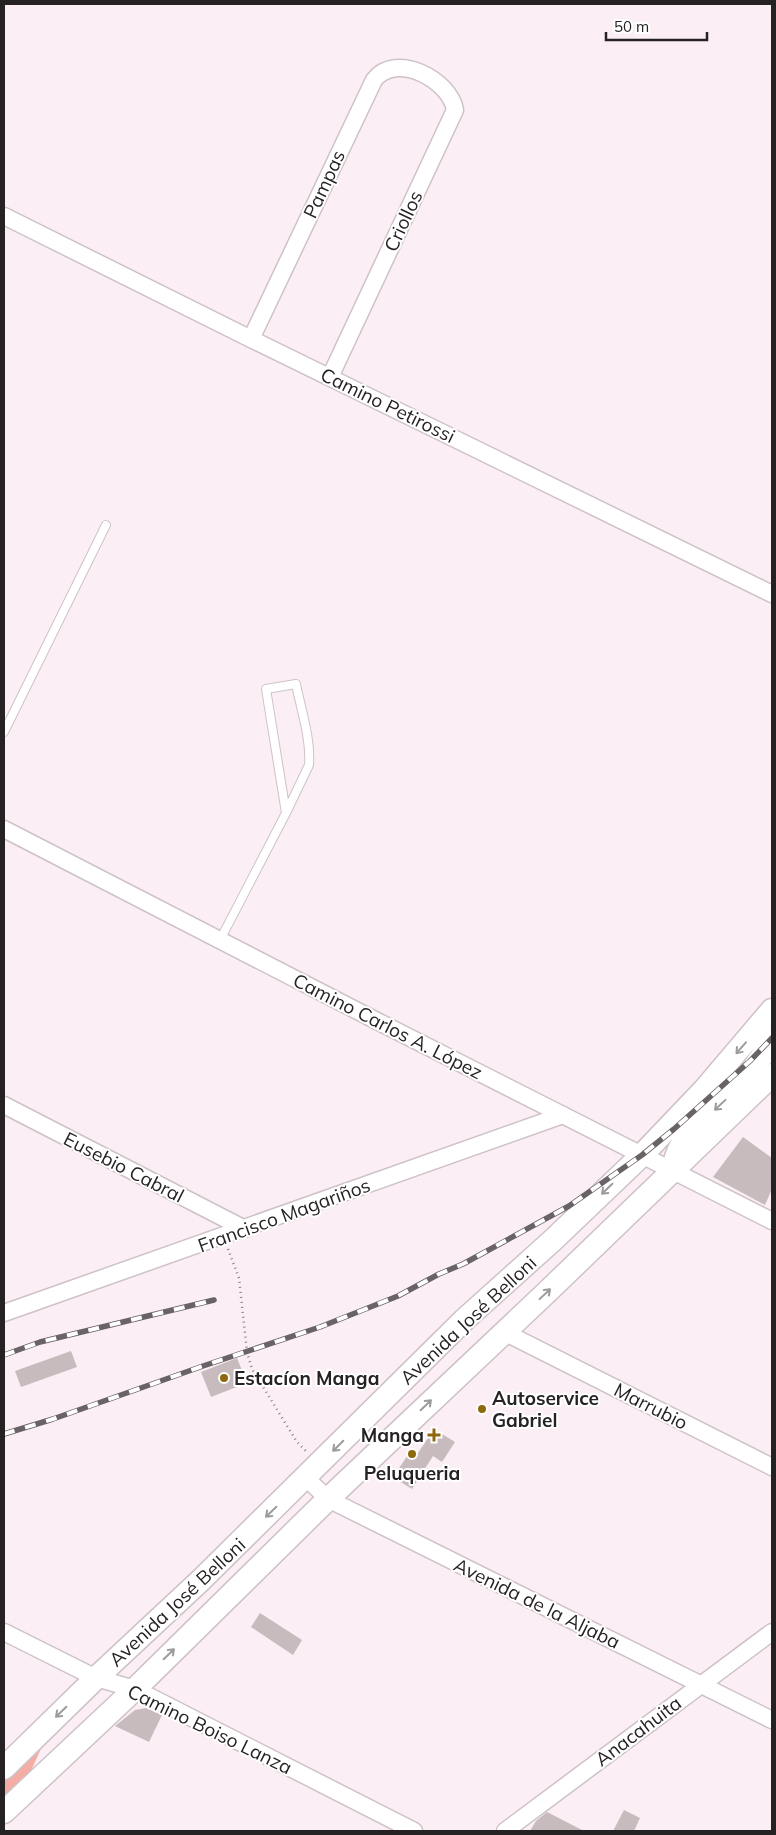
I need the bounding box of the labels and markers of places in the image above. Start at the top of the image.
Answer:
place label: Estacíon Manga [234,1366,379,1390]
marker: Estacíon Manga [218,1372,230,1384]
place label: Autoservice Gabriel [492,1386,599,1432]
marker: Autoservice Gabriel [476,1403,488,1415]
place label: Manga [361,1423,424,1447]
marker: Manga [428,1429,440,1441]
marker: Peluqueria [406,1448,418,1460]
place label: Peluqueria [364,1461,460,1485]

